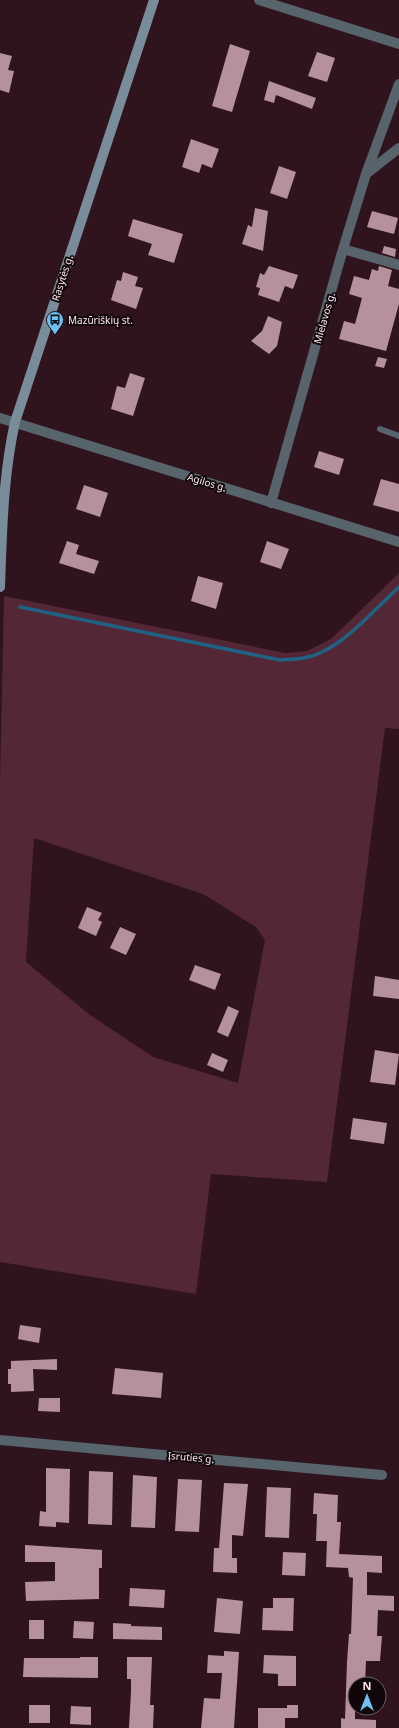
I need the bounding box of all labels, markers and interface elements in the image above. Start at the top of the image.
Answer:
street label: Rasytės g. [48,253,76,303]
street label: Mielavos g. [310,291,338,345]
bus stop icon: Mazūriškių st. [45,310,65,335]
place label: Mazūriškių st. [68,313,133,327]
street label: Agilos g. [186,469,228,495]
street label: Įsruties g. [167,1448,215,1466]
north arrow [347,1676,387,1716]
text: N [363,1678,371,1693]

